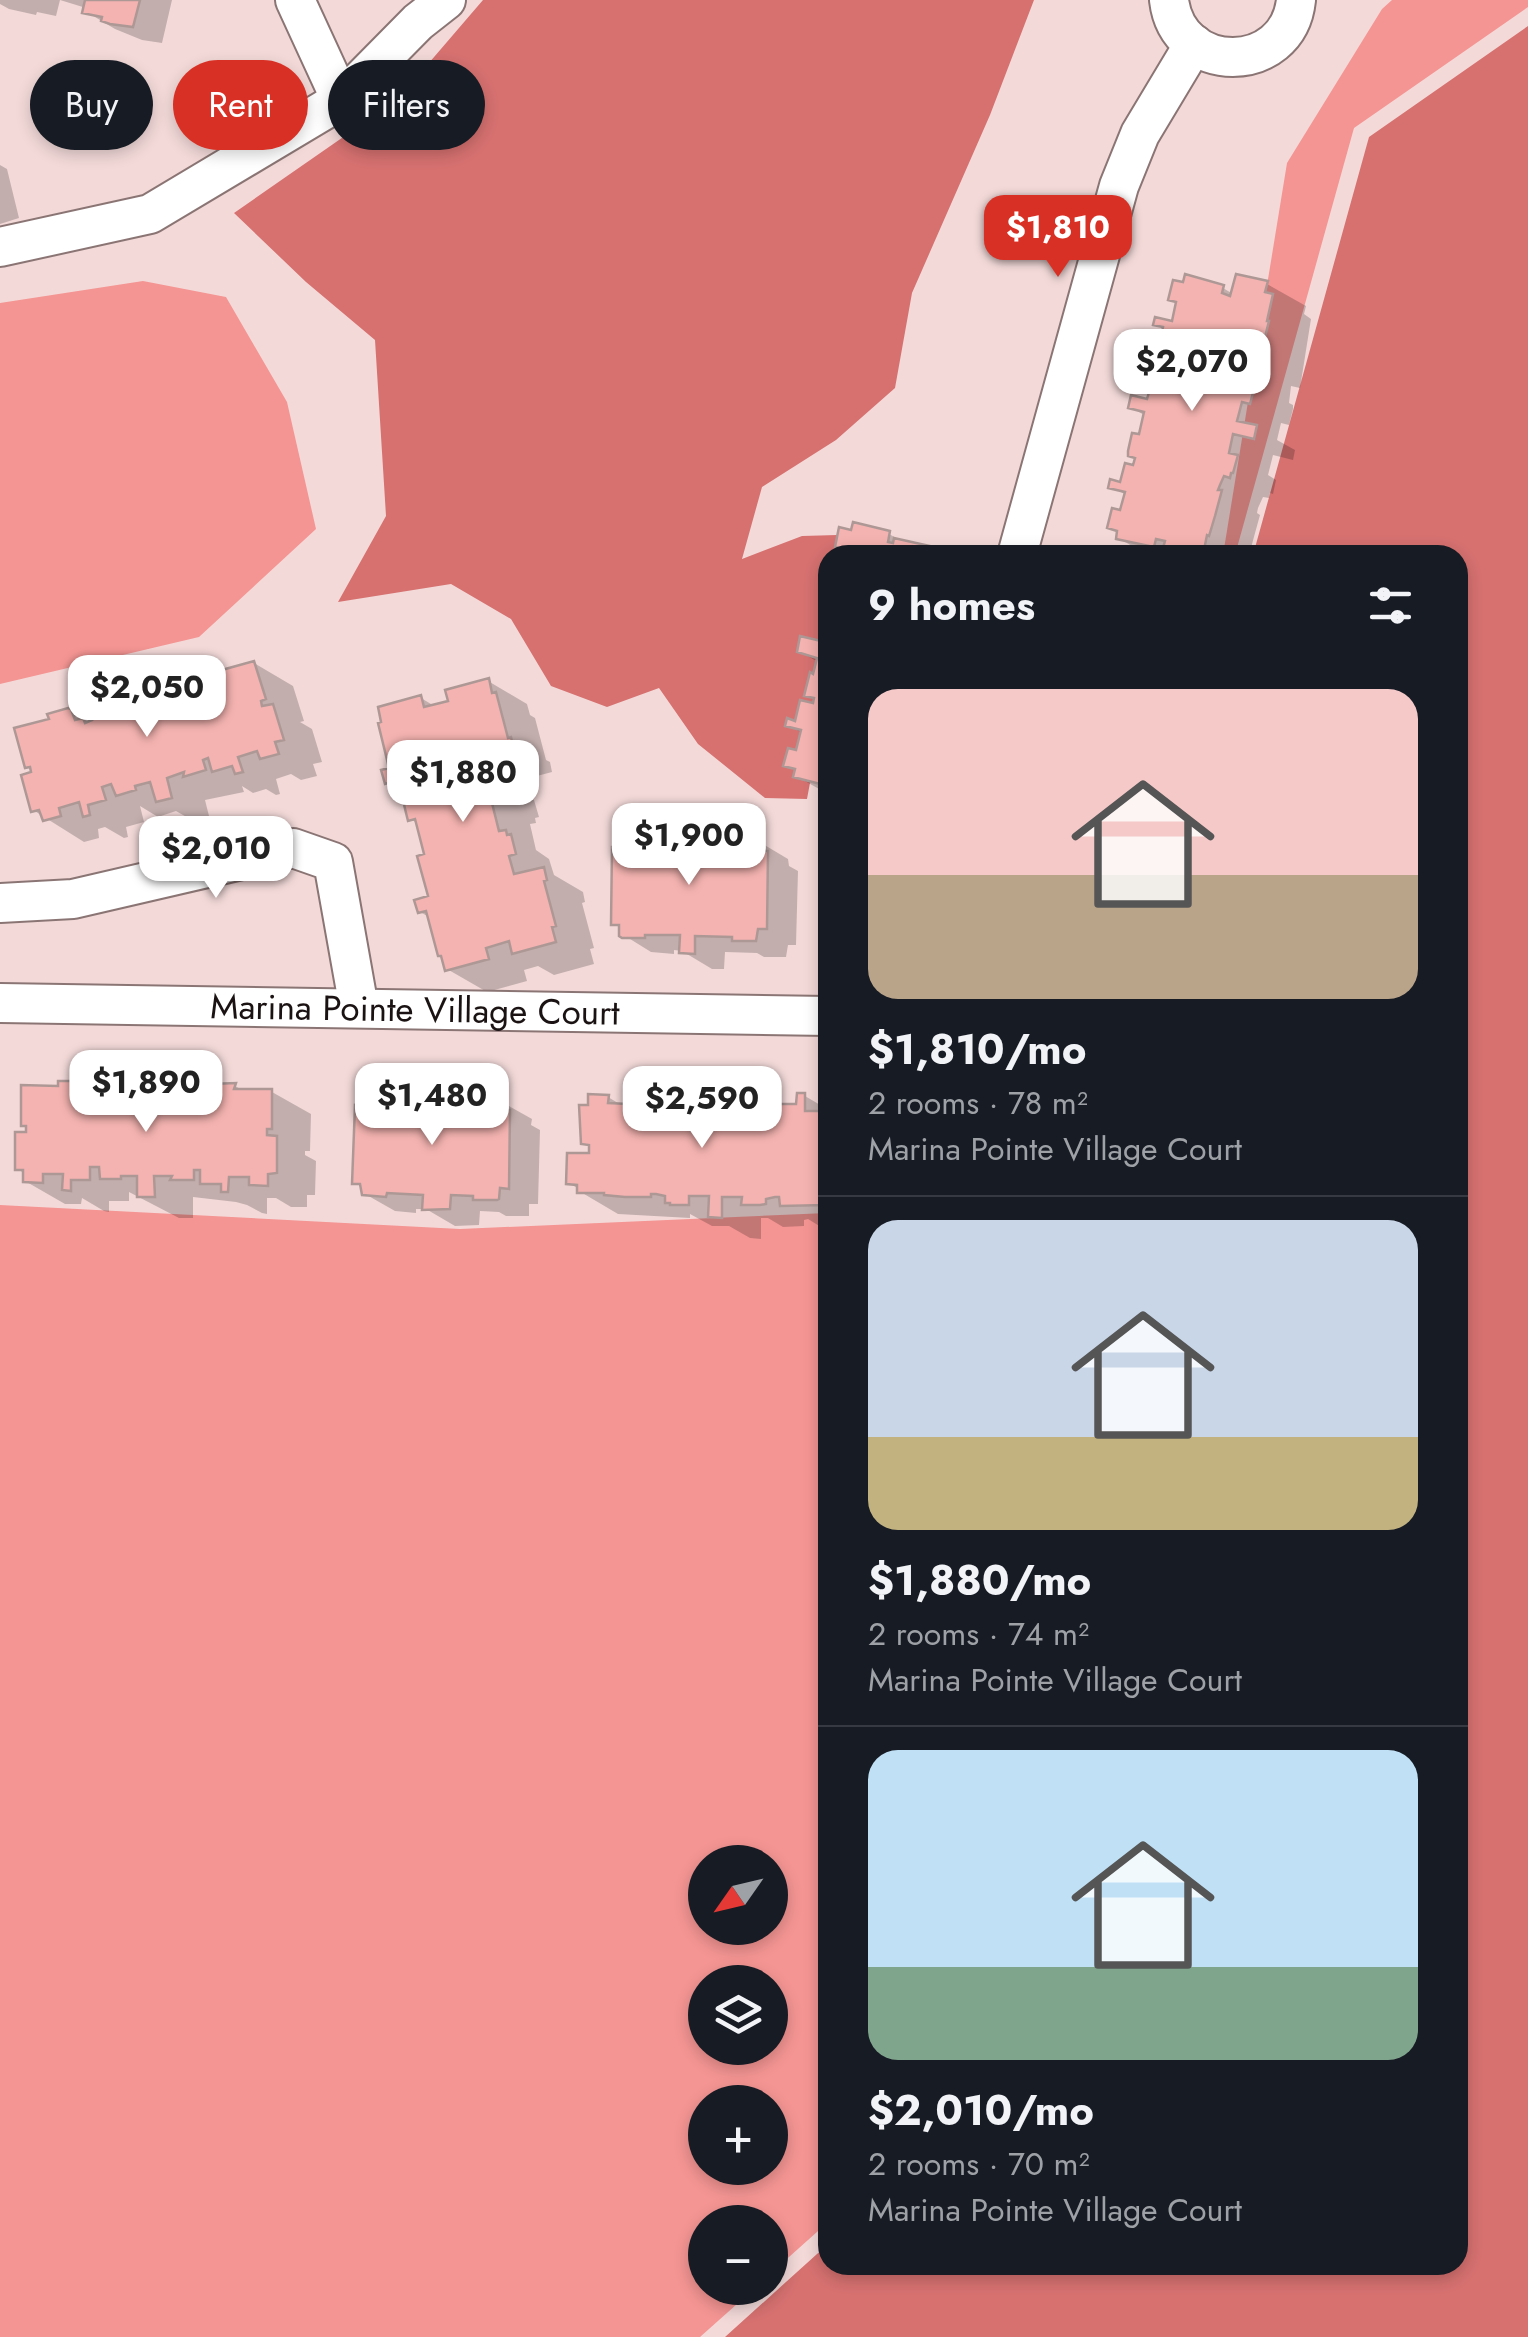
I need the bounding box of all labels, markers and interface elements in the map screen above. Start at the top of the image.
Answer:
chip: Buy [30,60,153,150]
chip: Rent [173,60,308,150]
chip: Filters [328,60,485,150]
pin: $1,810 [977,195,1139,280]
text: $1,810 [1006,204,1110,250]
pin: $2,070 [1111,329,1273,414]
text: $2,070 [1136,338,1248,384]
text: 9 homes [868,575,1035,636]
icon: filters [1363,578,1418,633]
pin: $2,050 [66,655,228,740]
text: $2,050 [90,664,204,710]
pin: $1,880 [382,740,544,825]
text: $1,880 [409,749,517,795]
icon: home [1053,754,1233,934]
pin: $1,900 [608,803,770,888]
text: $1,900 [634,812,744,858]
pin: $2,010 [135,816,297,901]
text: $2,010 [161,825,271,871]
street label: Marina Pointe Village Court [210,981,621,1038]
text: $1,810/mo [868,1019,1086,1080]
pin: $1,890 [65,1050,227,1135]
text: $1,890 [91,1059,201,1105]
pin: $1,480 [351,1063,513,1148]
pin: $2,590 [621,1066,783,1151]
text: $1,480 [377,1072,487,1118]
text: $2,590 [645,1075,759,1121]
text: 2 rooms · 78 m² [868,1080,1088,1126]
text: Marina Pointe Village Court [868,1126,1242,1172]
icon: home [1053,1285,1233,1465]
text: $1,880/mo [868,1550,1091,1611]
text: 2 rooms · 74 m² [868,1611,1089,1657]
text: Marina Pointe Village Court [868,1657,1242,1703]
icon: home [1053,1815,1233,1995]
north arrow [688,1845,788,1945]
map controls [688,1845,788,2305]
button: layers [688,1965,788,2065]
text: $2,010/mo [868,2080,1094,2141]
button: + [688,2085,788,2185]
text: 2 rooms · 70 m² [868,2141,1090,2187]
text: Marina Pointe Village Court [868,2187,1242,2233]
button: − [688,2205,788,2305]

